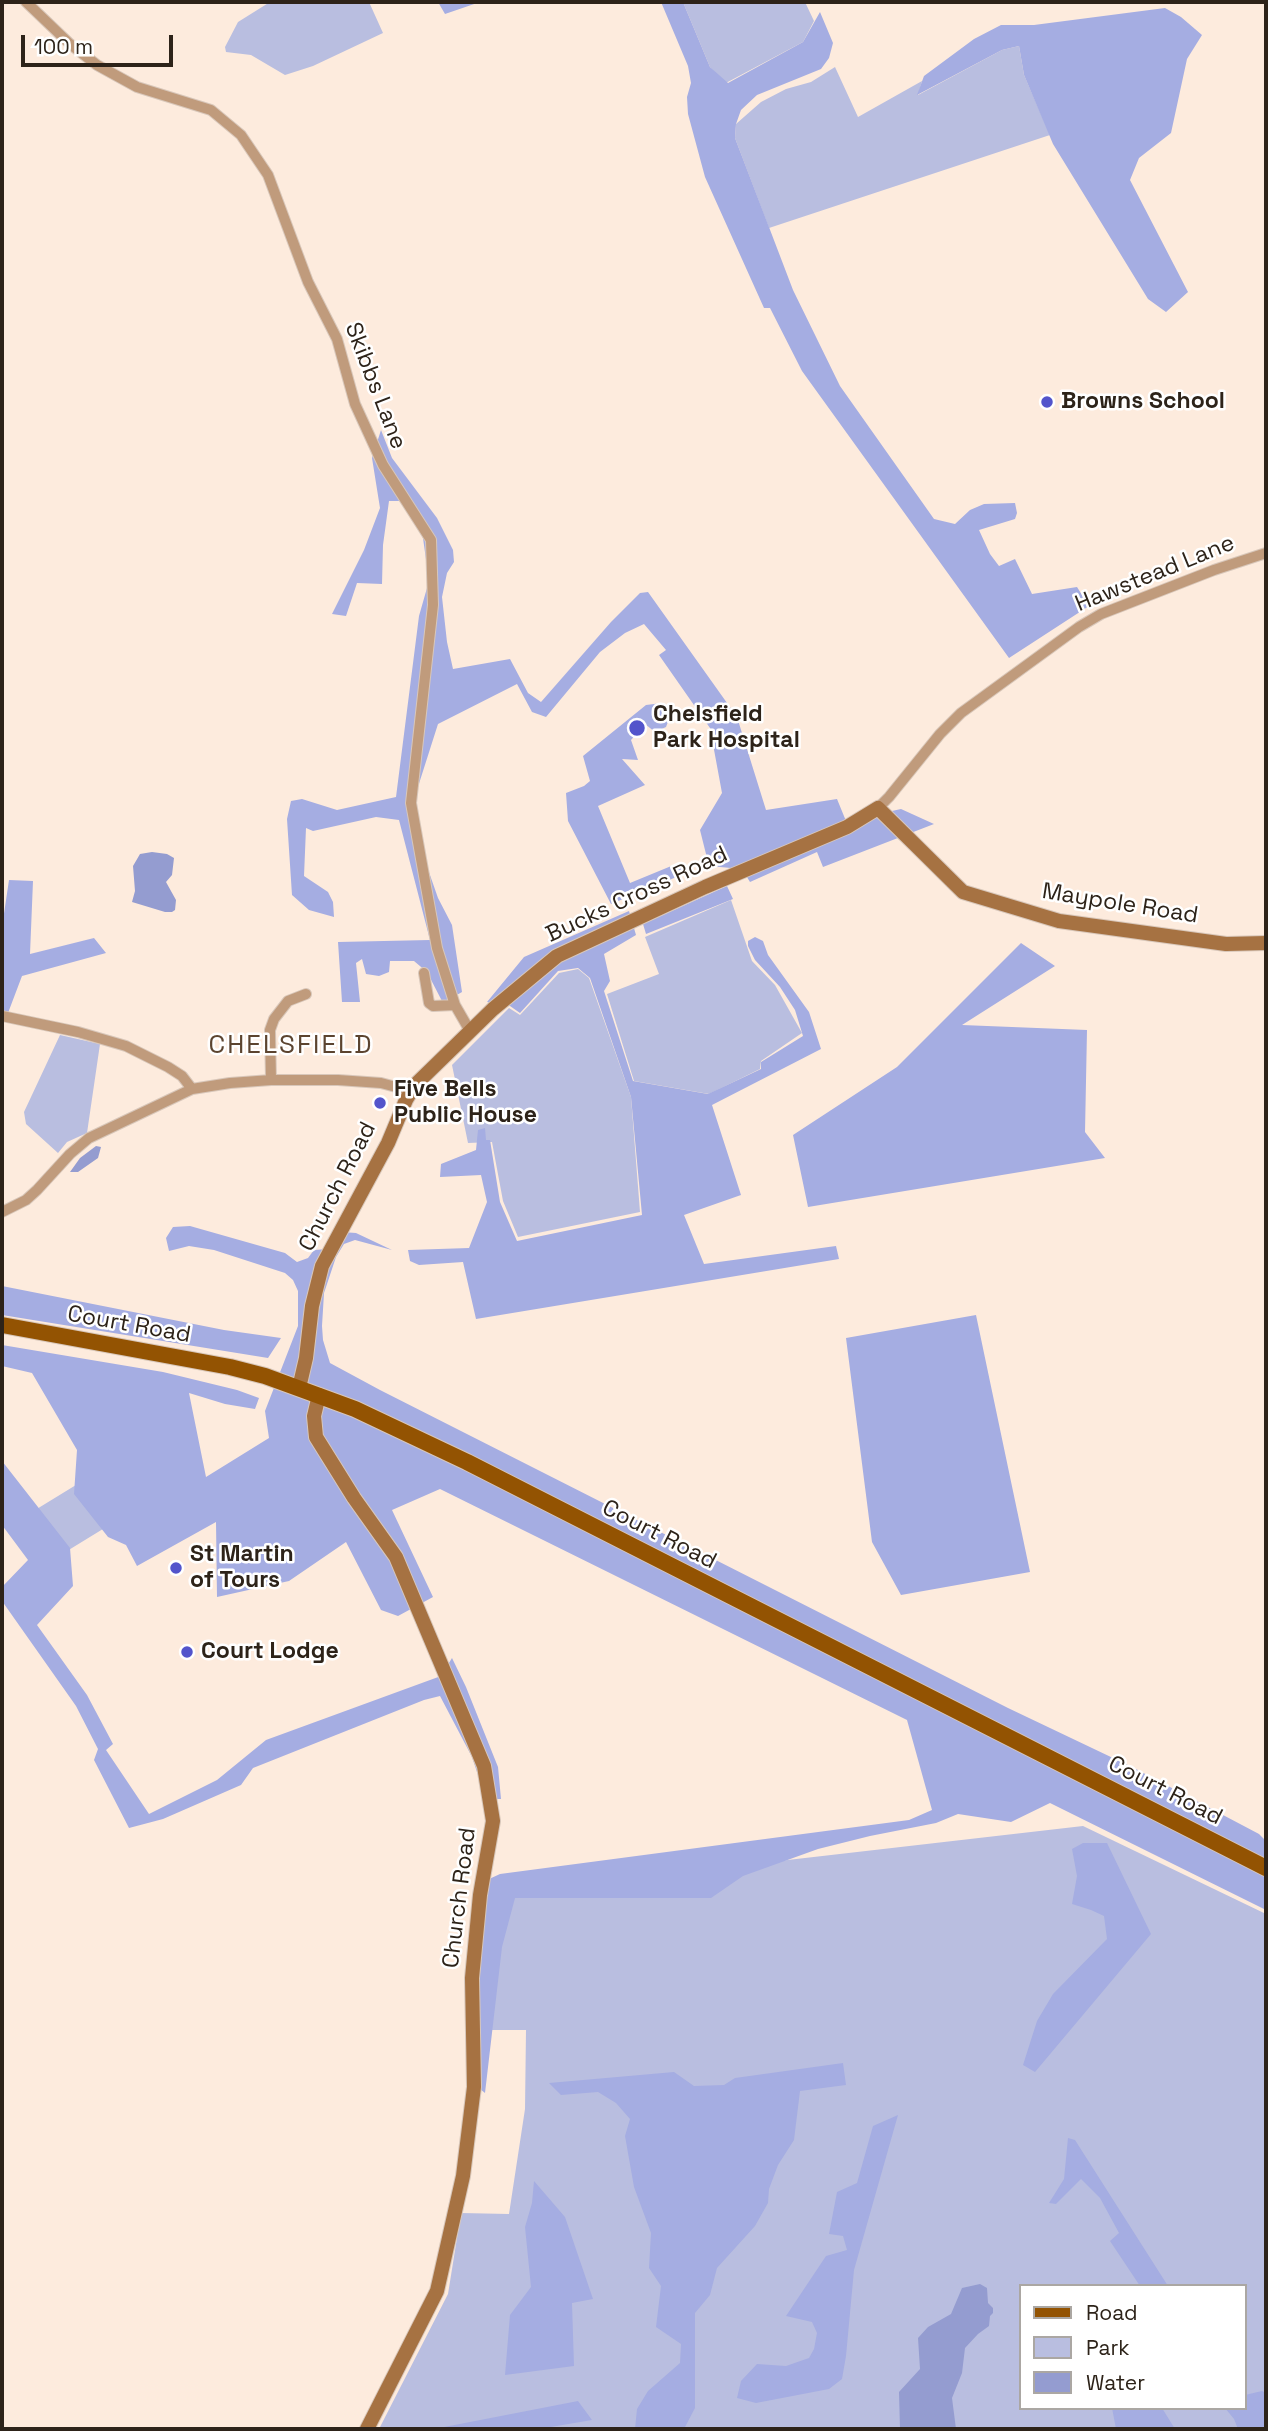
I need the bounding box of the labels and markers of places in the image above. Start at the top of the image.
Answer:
place label: Browns School [1061,388,1225,416]
marker: Browns School [1039,394,1055,410]
place label: Chelsfield Park Hospital [653,701,800,755]
marker: Chelsfield Park Hospital [627,718,647,738]
place label: Five Bells Public House [394,1076,537,1130]
marker: Five Bells Public House [372,1095,388,1111]
place label: St Martin of Tours [190,1541,294,1595]
marker: St Martin of Tours [168,1560,184,1576]
place label: Court Lodge [201,1638,339,1666]
marker: Court Lodge [179,1644,195,1660]

